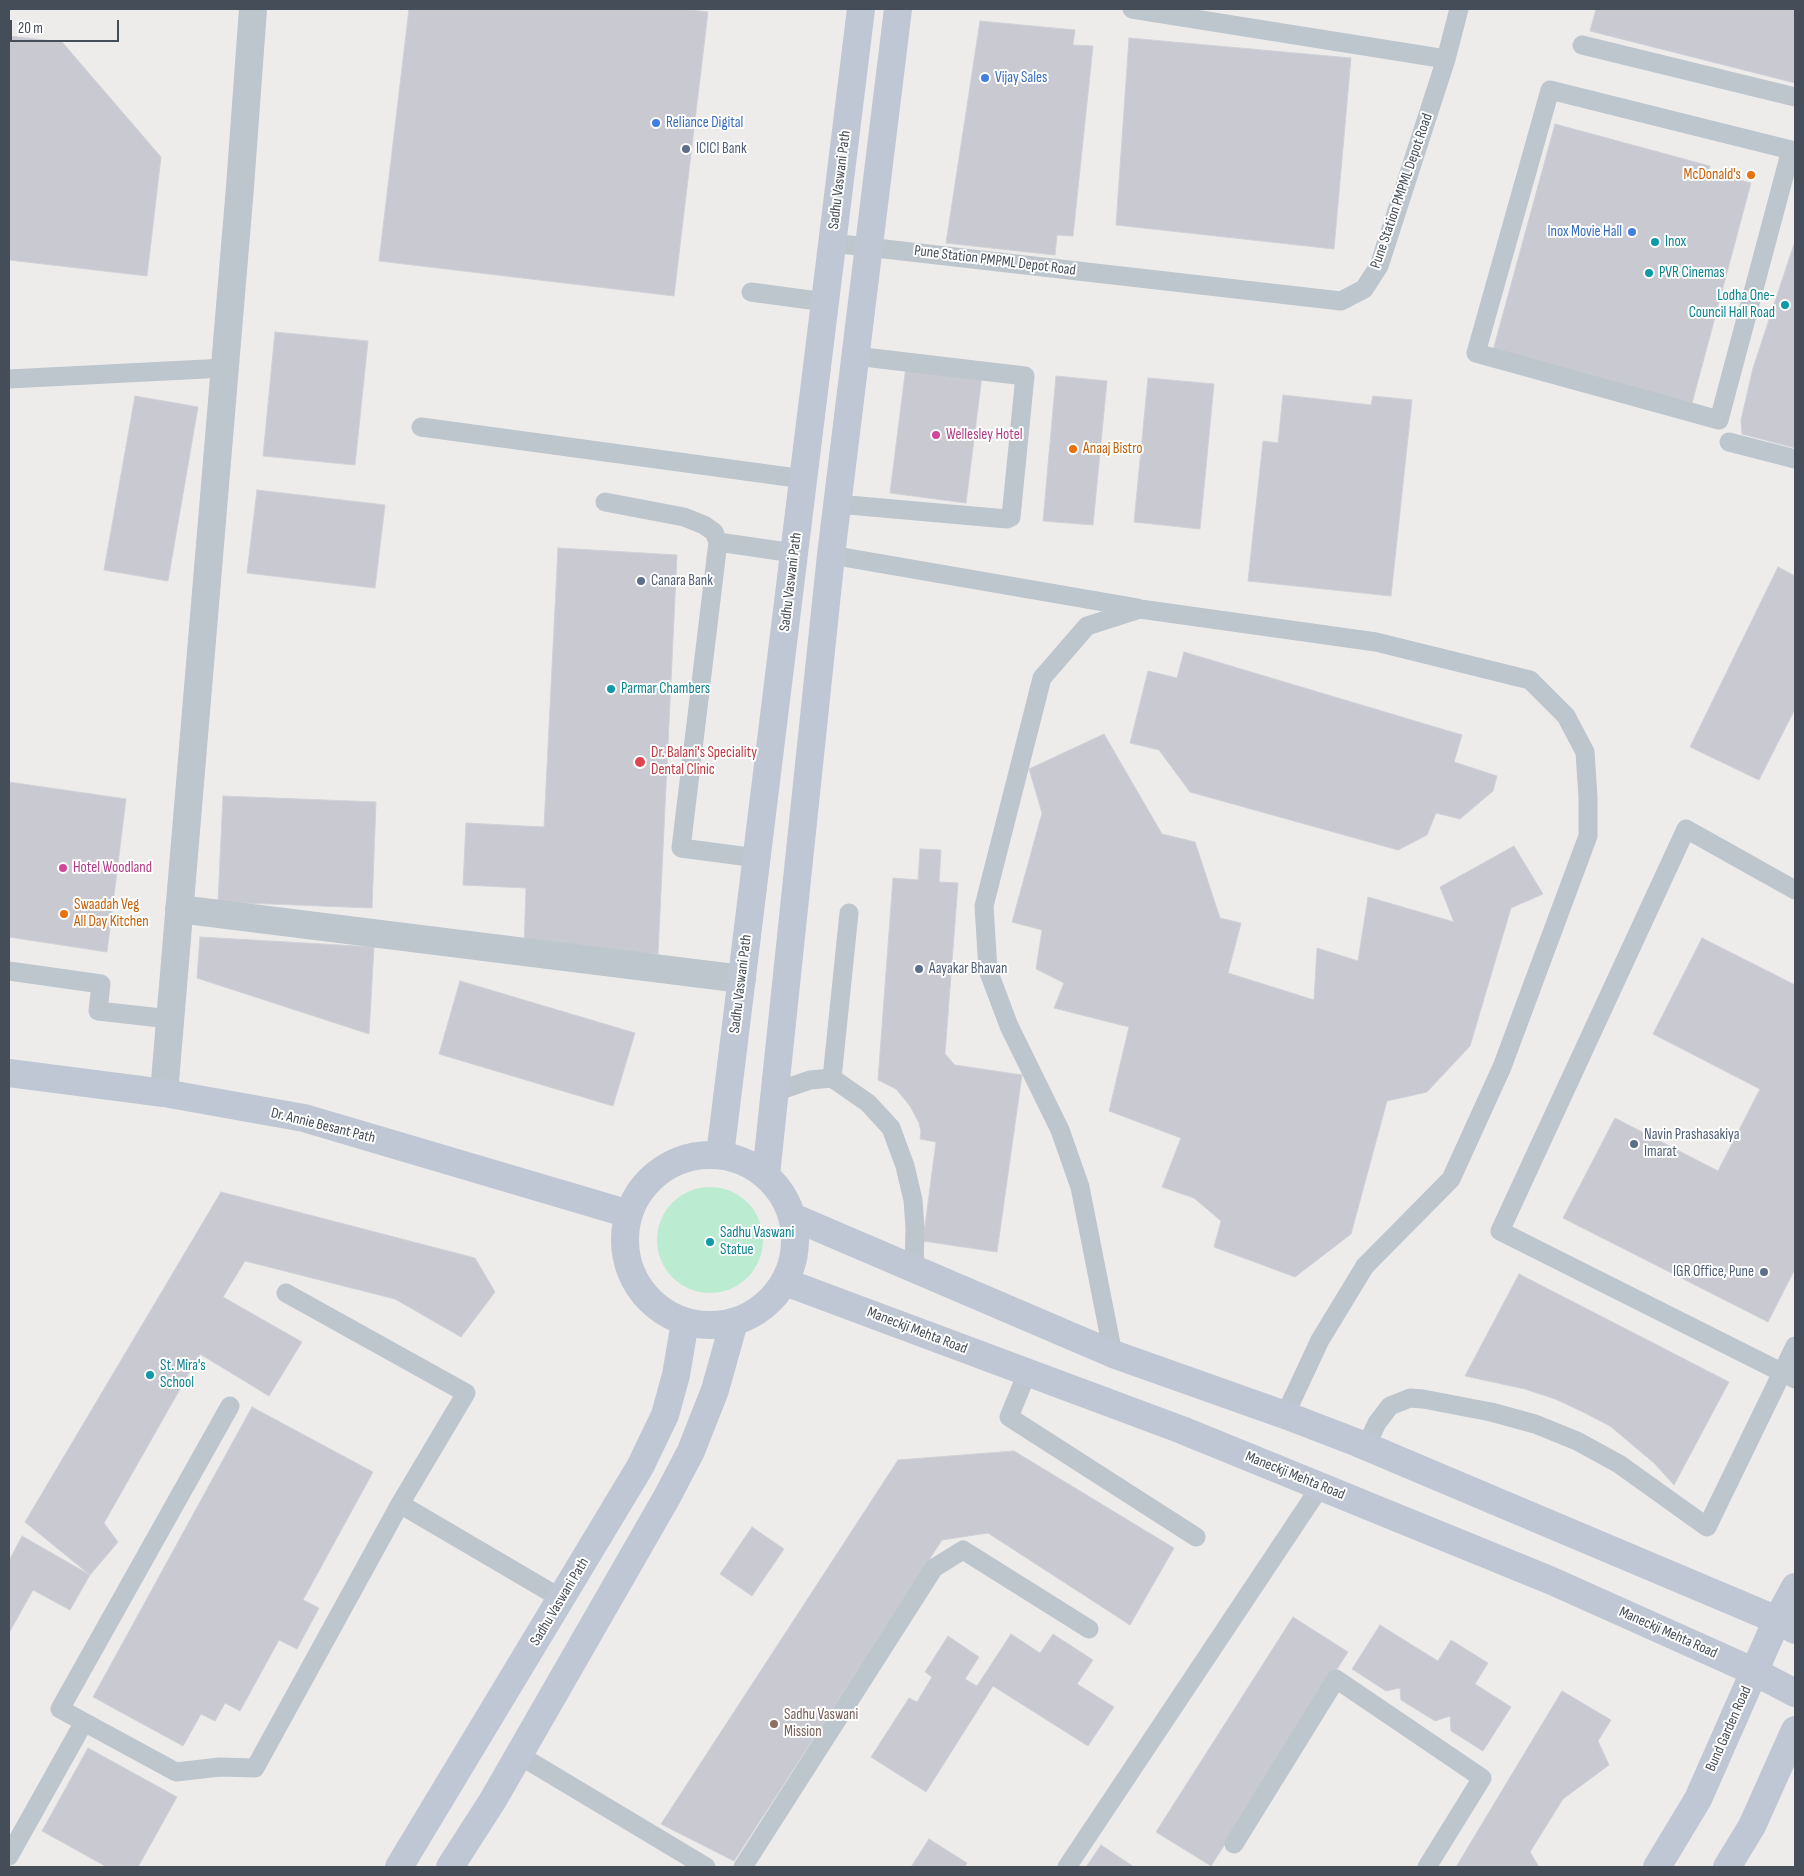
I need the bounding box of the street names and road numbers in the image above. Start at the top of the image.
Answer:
street label: Pune Station PMPML Depot Road [1367,111,1437,271]
street label: Sadhu Vaswani Path [825,130,855,230]
street label: Pune Station PMPML Depot Road [913,242,1077,280]
street label: Sadhu Vaswani Path [776,532,806,632]
street label: Sadhu Vaswani Path [726,934,756,1034]
street label: Dr. Annie Besant Path [269,1104,377,1148]
street label: Maneckji Mehta Road [864,1304,970,1358]
street label: Maneckji Mehta Road [1243,1448,1347,1504]
street label: Sadhu Vaswani Path [527,1555,593,1649]
street label: Maneckji Mehta Road [1616,1603,1720,1663]
street label: Bund Garden Road [1702,1684,1756,1774]

